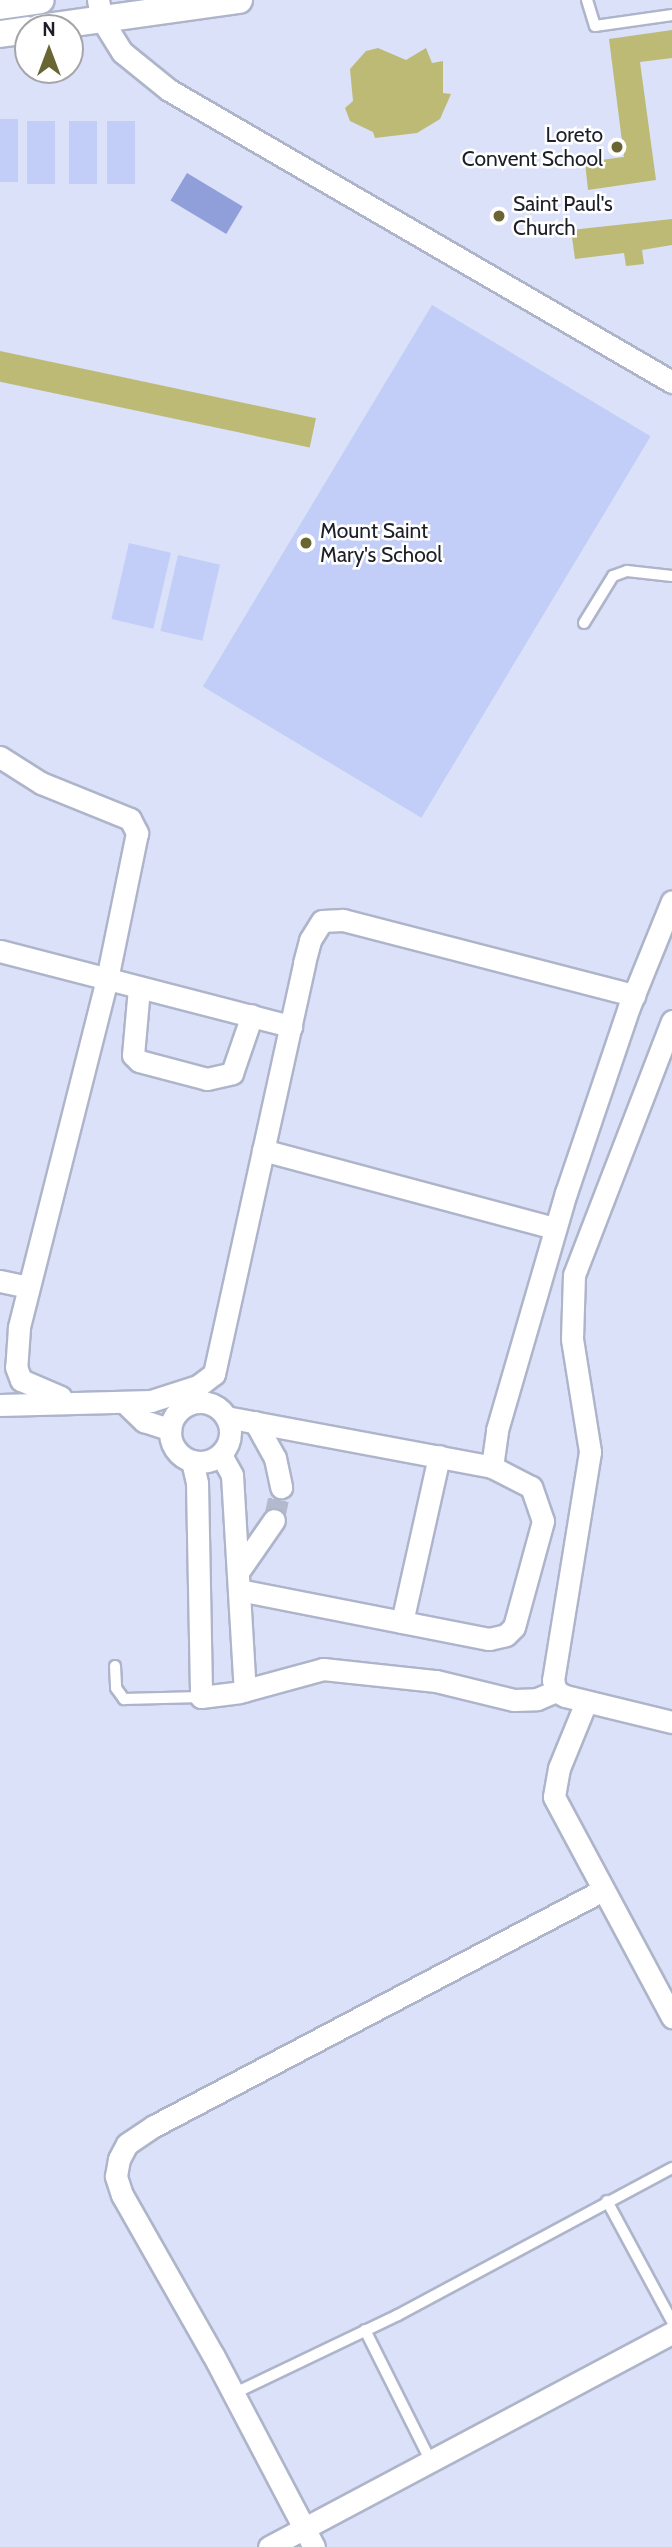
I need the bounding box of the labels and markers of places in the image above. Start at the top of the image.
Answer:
place label: Loreto Convent School [462,122,603,172]
marker: Loreto Convent School [609,139,625,155]
place label: Saint Paul's Church [513,191,613,241]
marker: Saint Paul's Church [491,208,507,224]
place label: Mount Saint Mary's School [320,518,442,568]
marker: Mount Saint Mary's School [298,535,314,551]

